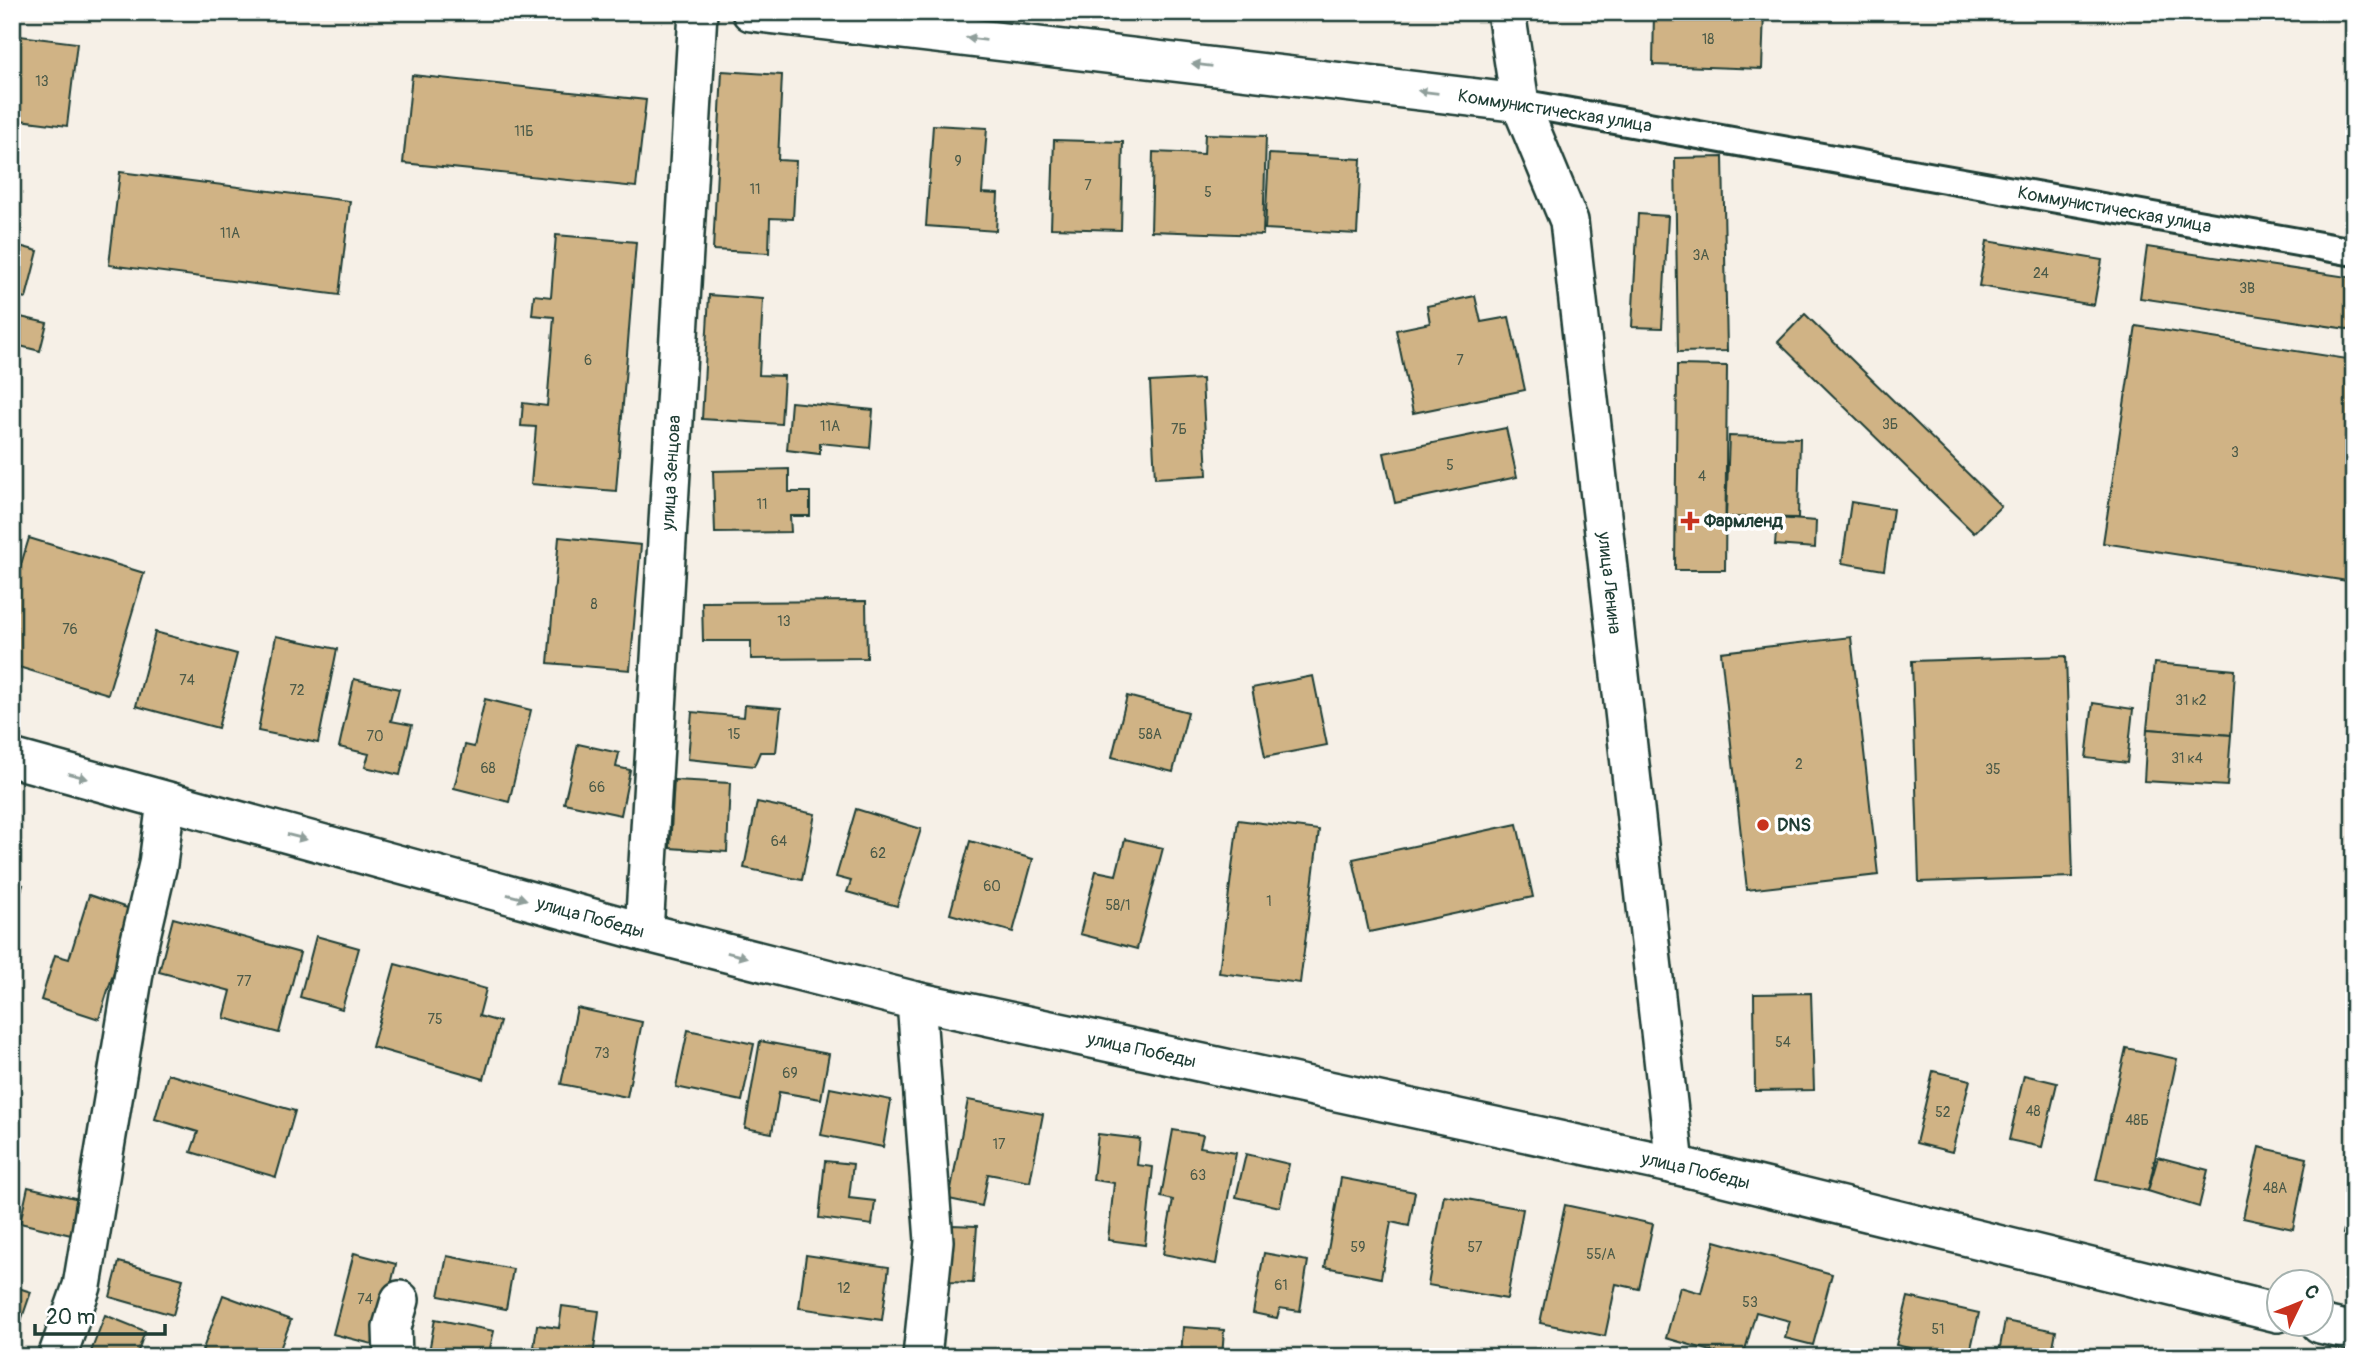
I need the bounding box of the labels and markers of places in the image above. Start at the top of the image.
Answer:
place label: Фармленд [1703,510,1783,533]
marker: Фармленд [1682,513,1698,529]
place label: DNS [1777,814,1811,837]
marker: DNS [1755,817,1771,833]

